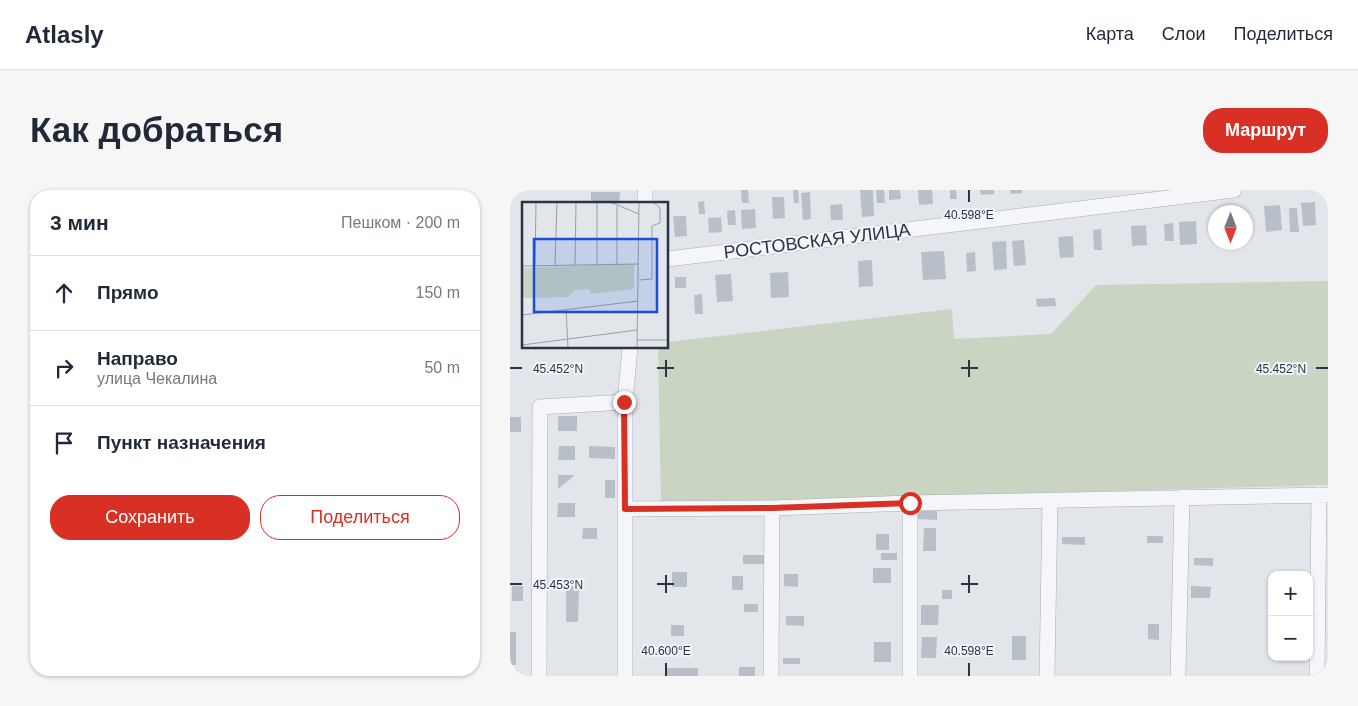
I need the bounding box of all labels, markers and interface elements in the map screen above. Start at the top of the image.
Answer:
text: Atlasly [25,21,104,48]
text: Карта [1086,24,1134,44]
text: Слои [1162,24,1206,44]
text: Поделиться [1234,24,1333,44]
button: Маршрут [1203,108,1328,153]
text: Как добраться [30,110,283,149]
inset map [522,202,669,349]
north arrow [1208,205,1253,250]
text: 40.598°E [944,208,994,222]
text: 3 мин [50,211,109,234]
text: Пешком · 200 m [341,214,460,231]
street label: РОСТОВСКАЯ УЛИЦА [722,220,912,262]
icon: ahead [50,279,78,307]
text: Прямо [97,282,159,303]
text: 150 m [416,284,460,301]
text: Направо [97,348,178,369]
icon: right [50,354,78,382]
text: 50 m [424,359,460,376]
text: 45.452°N [533,362,583,376]
text: 45.452°N [1256,362,1306,376]
text: улица Чекалина [97,370,217,387]
route end [613,391,636,414]
icon: arrive [50,429,78,457]
text: Пункт назначения [97,432,266,453]
route start [899,492,922,515]
button: Сохранить [50,495,250,540]
button: Поделиться [260,495,460,540]
map controls [1268,571,1313,661]
button: + [1268,571,1313,616]
text: 45.453°N [533,578,583,592]
button: − [1268,616,1313,661]
text: 40.600°E [641,644,691,658]
text: 40.598°E [944,644,994,658]

